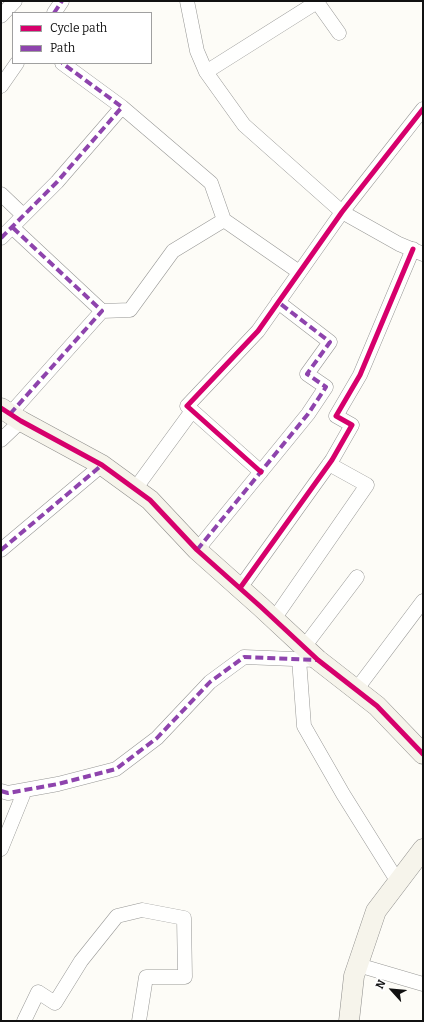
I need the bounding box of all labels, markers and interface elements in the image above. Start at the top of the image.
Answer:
legend [12,12,152,64]
text: Cycle path [50,21,107,35]
text: Path [50,41,75,55]
north arrow [372,970,412,1010]
text: N [373,978,389,991]

